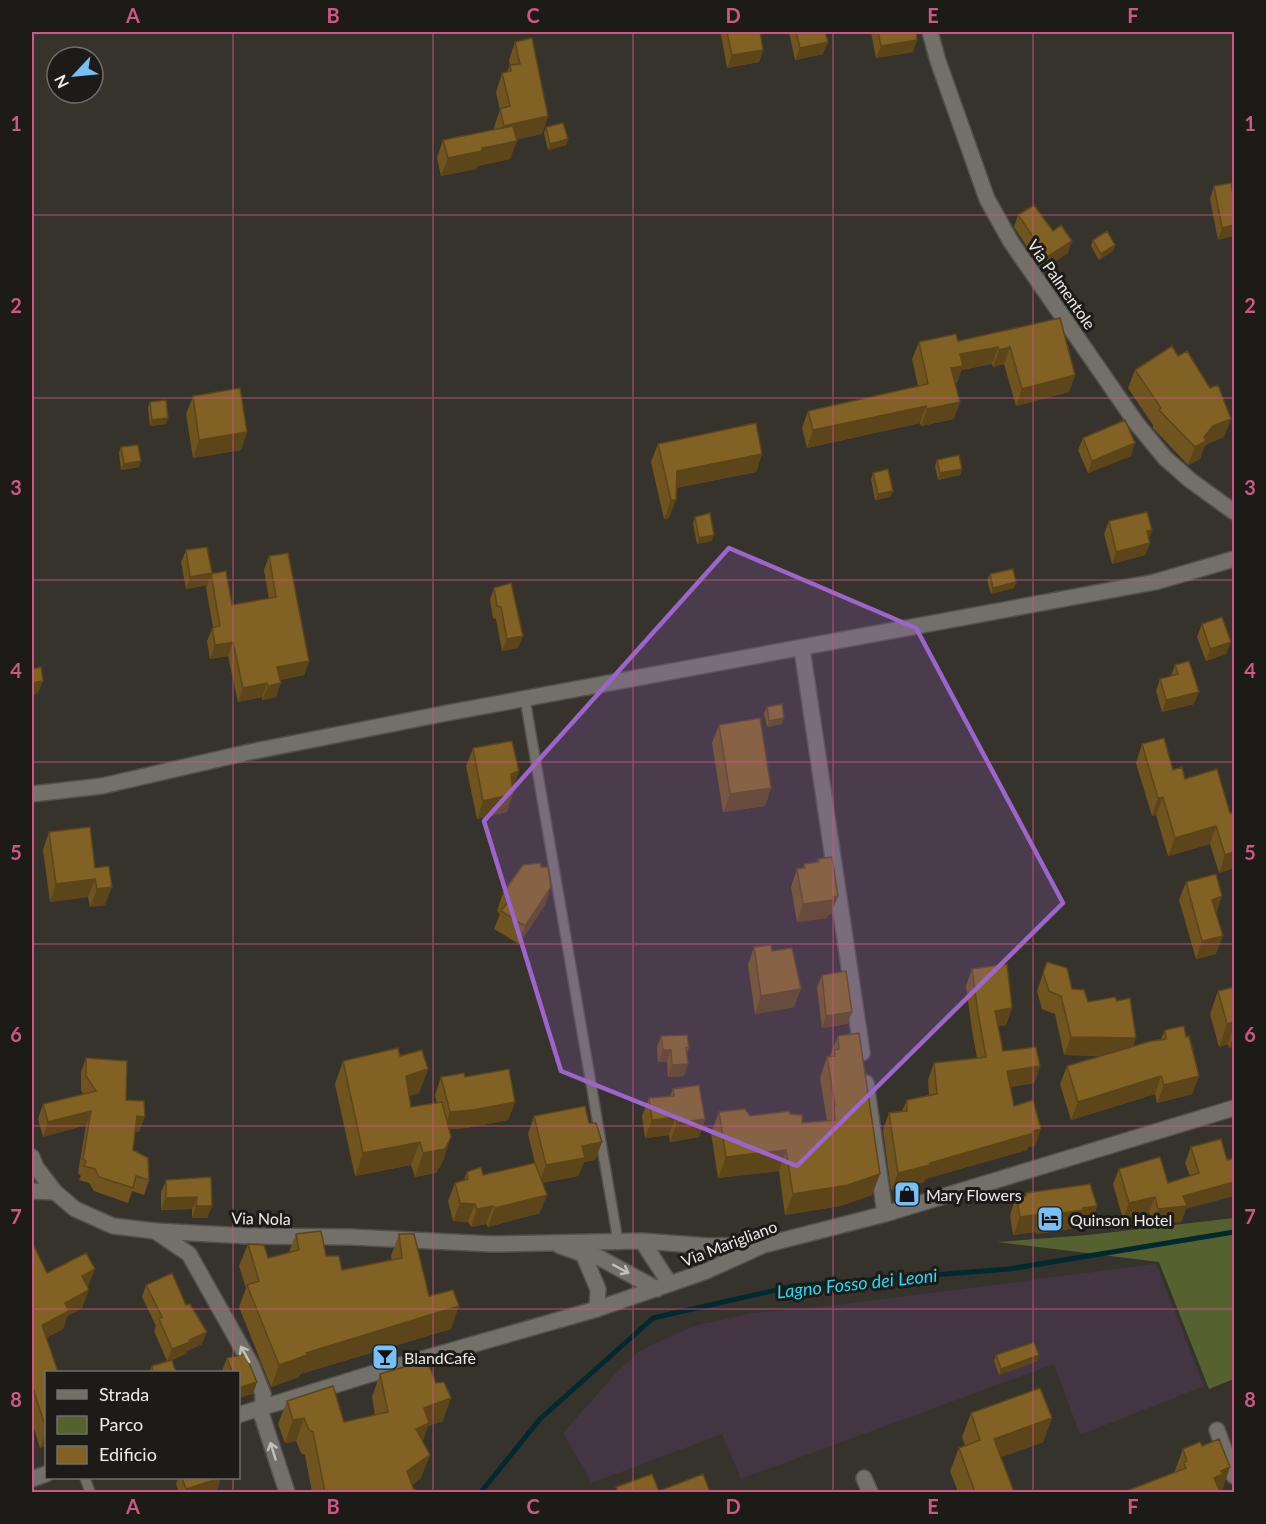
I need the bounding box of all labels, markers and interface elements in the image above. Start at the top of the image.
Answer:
text: A [125,3,140,27]
text: B [326,3,340,27]
text: C [526,3,540,27]
text: D [725,3,741,27]
text: E [927,3,939,27]
text: F [1127,3,1139,27]
north arrow [45,45,105,105]
text: N [50,72,72,91]
text: 1 [10,111,22,135]
text: 1 [1244,111,1256,135]
street label: Via Palmentole [1024,235,1100,333]
text: 2 [10,293,22,317]
text: 2 [1244,293,1256,317]
text: 3 [10,475,22,499]
text: 3 [1244,475,1256,499]
text: 4 [10,658,22,682]
text: 4 [1244,658,1256,682]
text: 5 [10,840,22,864]
text: 5 [1244,840,1256,864]
text: 6 [10,1022,22,1046]
text: 6 [1244,1022,1256,1046]
shop icon: Mary Flowers [892,1179,922,1209]
place label: Mary Flowers [926,1185,1022,1204]
text: 7 [10,1204,22,1228]
hotel icon: Quinson Hotel [1035,1204,1065,1234]
text: 7 [1244,1204,1256,1228]
street label: Via Nola [231,1208,291,1228]
place label: Quinson Hotel [1070,1210,1172,1229]
street label: Via Marigliano [679,1216,779,1270]
one-way arrow [611,1264,629,1275]
water label: Lagno Fosso dei Leoni [776,1264,938,1302]
bar icon: BlandCafè [370,1342,400,1372]
one-way arrow [239,1345,250,1363]
place label: BlandCafè [404,1348,476,1367]
legend [45,1371,240,1479]
text: Strada [99,1383,149,1405]
text: 8 [10,1387,22,1411]
text: 8 [1244,1387,1256,1411]
text: Parco [99,1413,143,1435]
one-way arrow [267,1442,278,1461]
text: Edificio [99,1443,157,1465]
text: A [125,1494,140,1518]
text: B [326,1494,340,1518]
text: C [526,1494,540,1518]
text: D [725,1494,741,1518]
text: E [927,1494,939,1518]
text: F [1127,1494,1139,1518]

